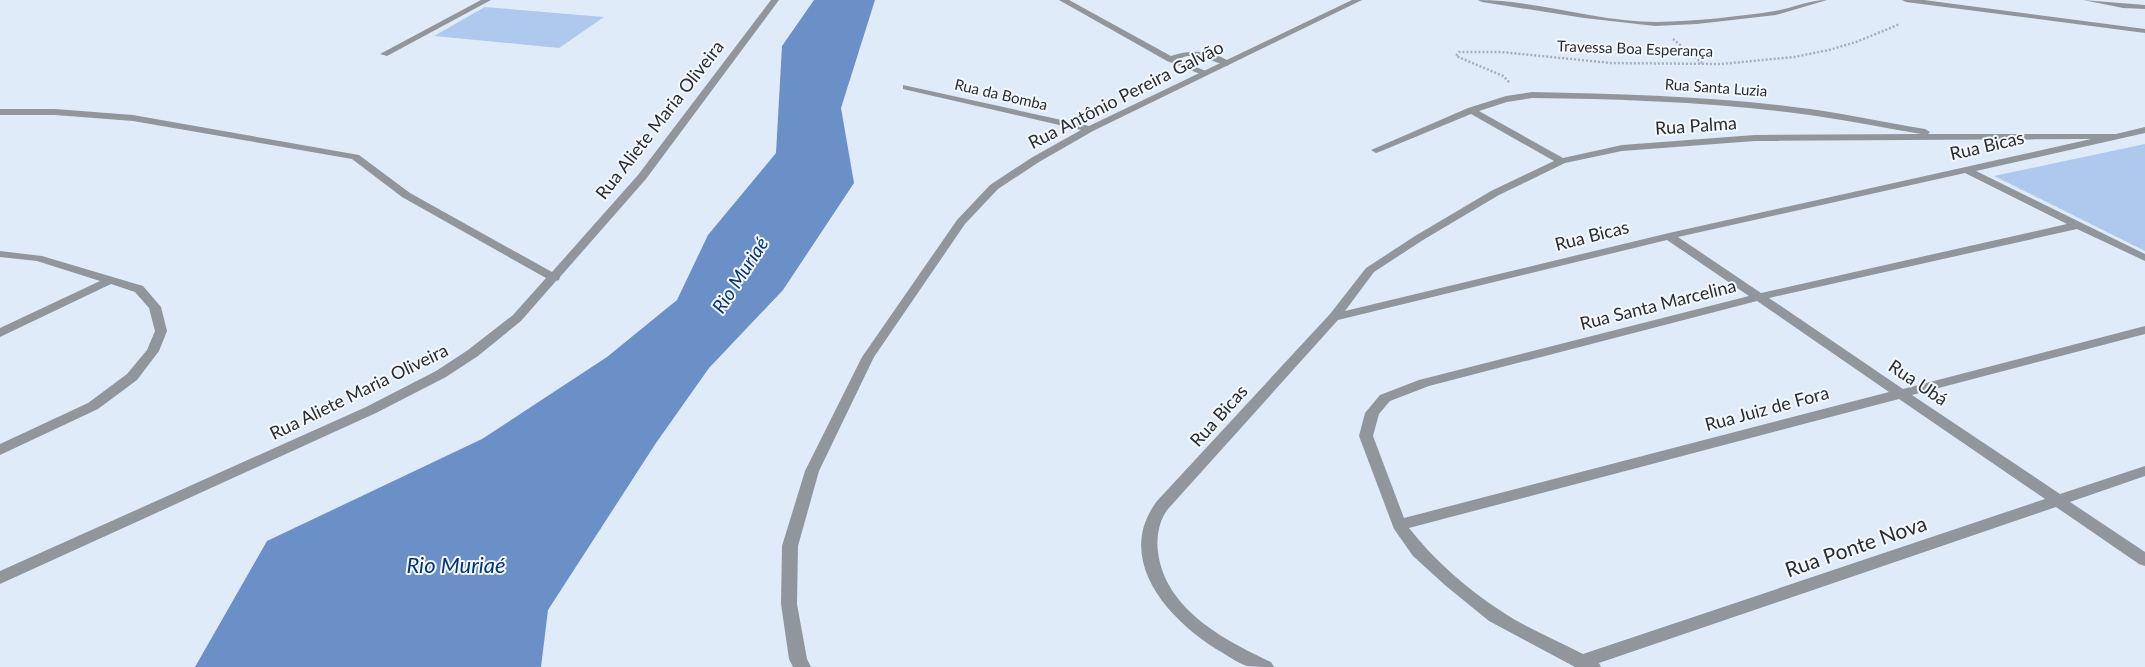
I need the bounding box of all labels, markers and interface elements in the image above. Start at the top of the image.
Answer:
street label: Rua Antônio Pereira Galvão [1024,35,1227,153]
street label: Rua Aliete Maria Oliveira [590,36,728,203]
street label: Travessa Boa Esperança [1557,36,1713,60]
street label: Rua Santa Luzia [1664,74,1768,100]
street label: Rua da Bomba [953,75,1049,113]
street label: Rua Palma [1654,111,1738,139]
street label: Rua Bicas [1947,126,2026,164]
street label: Rua Bicas [1552,215,1631,255]
water label: Rio Muriaé [707,233,773,317]
street label: Rua Santa Marcelina [1577,274,1738,334]
street label: Rua Aliete Maria Oliveira [266,338,451,444]
street label: Rua Ubá [1885,354,1952,410]
street label: Rua Bicas [1185,380,1252,451]
street label: Rua Juiz de Fora [1702,381,1831,435]
street label: Rua Ponte Nova [1781,510,1930,582]
water label: Rio Muriaé [406,551,506,578]

